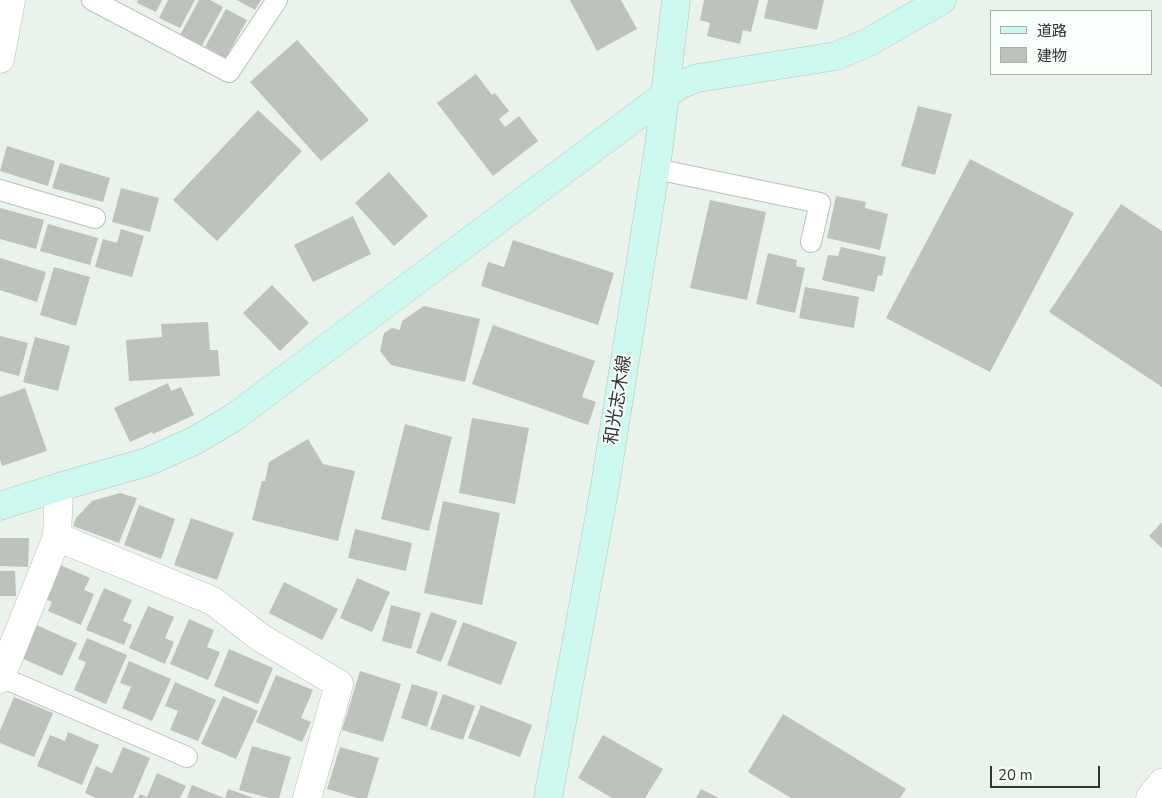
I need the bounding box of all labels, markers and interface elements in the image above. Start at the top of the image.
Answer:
legend [990,10,1152,75]
text: 道路 [1037,21,1067,41]
text: 建物 [1037,46,1067,66]
street label: 和光志木線 [601,354,637,446]
scale bar [992,756,1102,788]
text: 20 m [998,765,1033,785]

